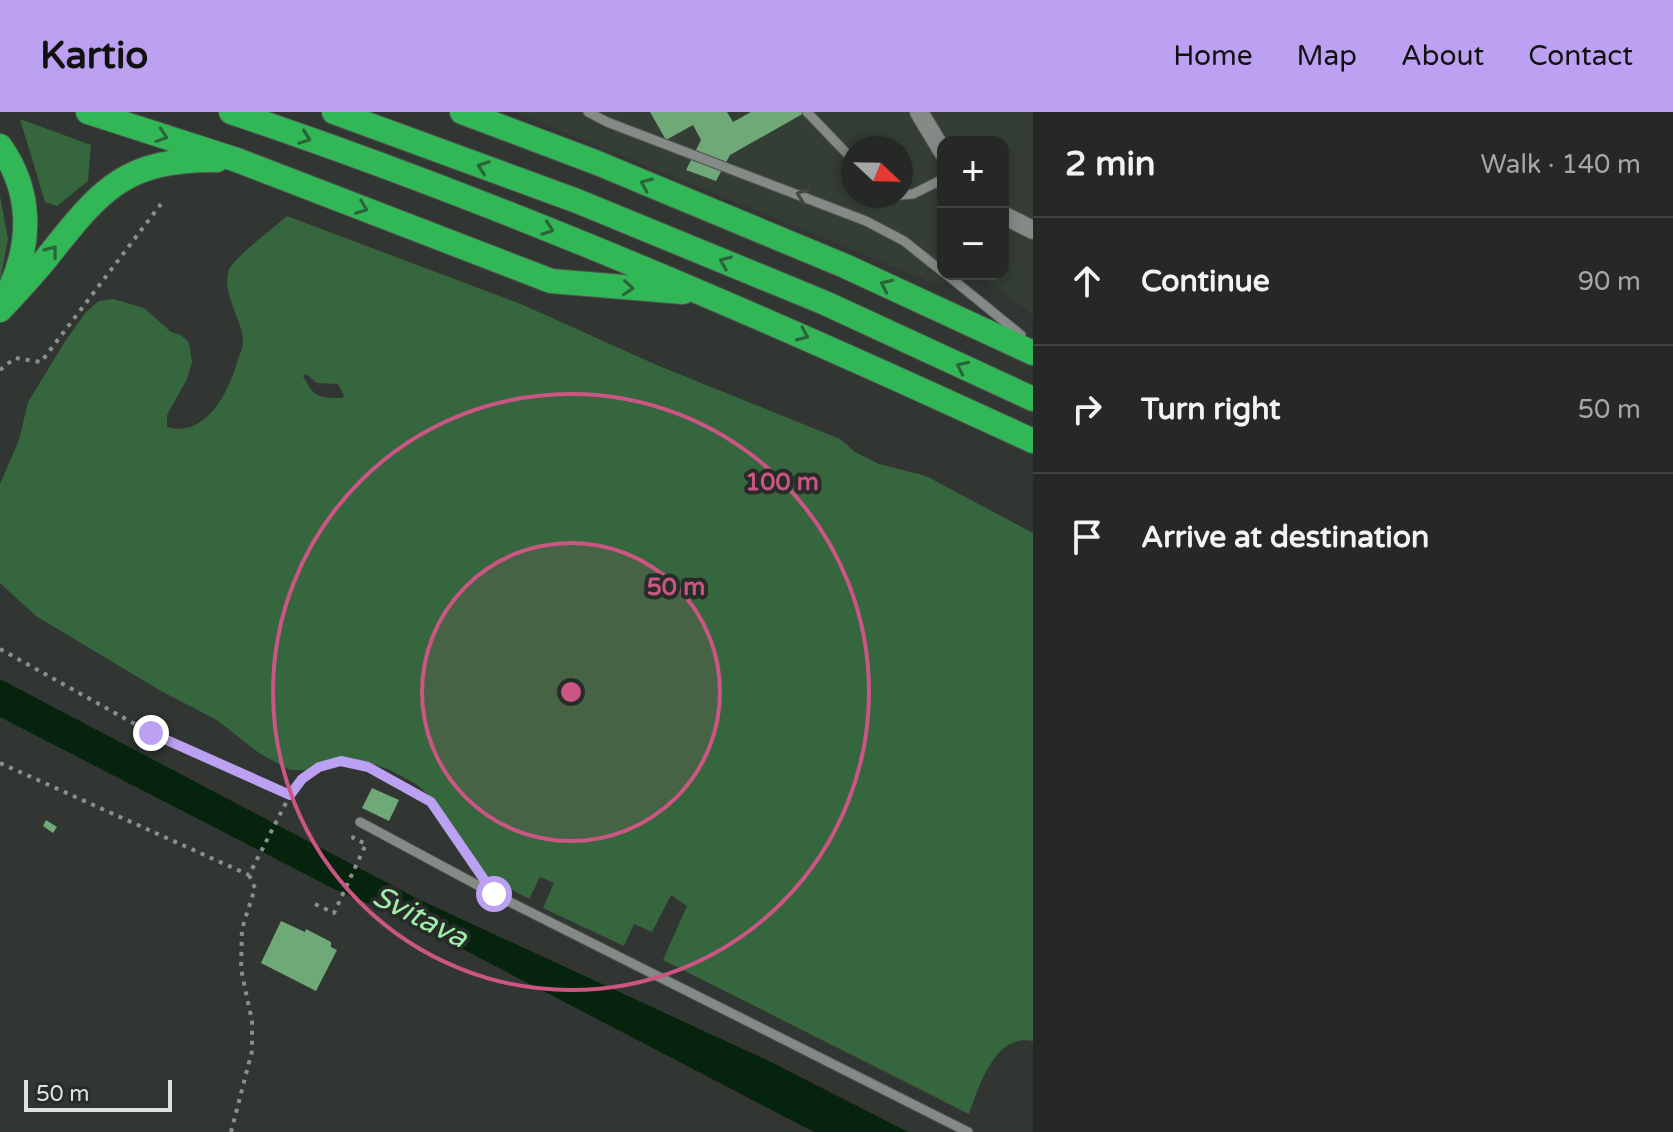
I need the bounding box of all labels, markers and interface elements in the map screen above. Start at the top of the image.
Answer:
text: Kartio [40,33,148,79]
text: Home [1173,39,1253,73]
text: Map [1297,39,1357,73]
text: About [1401,39,1484,73]
text: Contact [1528,39,1633,73]
one-way arrow [155,127,168,143]
one-way arrow [297,129,311,145]
north arrow [841,136,913,208]
map controls [937,136,1009,280]
button: + [937,136,1009,208]
text: 2 min [1065,144,1156,185]
text: Walk · 140 m [1481,149,1641,180]
one-way arrow [476,160,490,176]
one-way arrow [640,177,655,193]
one-way arrow [796,188,810,204]
one-way arrow [354,198,368,215]
button: − [937,208,1009,280]
one-way arrow [540,219,554,236]
one-way arrow [43,245,57,260]
one-way arrow [718,255,733,271]
icon: ahead [1065,259,1109,303]
text: Continue [1141,263,1270,300]
text: 90 m [1578,266,1641,297]
one-way arrow [622,279,635,296]
one-way arrow [880,279,894,295]
one-way arrow [795,326,809,342]
one-way arrow [956,360,971,376]
icon: right [1065,387,1109,431]
text: Turn right [1141,391,1281,428]
text: 50 m [1578,394,1641,425]
text: 100 m [745,468,819,497]
icon: arrive [1065,515,1109,559]
text: Arrive at destination [1141,519,1429,556]
text: 50 m [647,573,705,602]
centre of rings [557,678,585,706]
route end [133,715,169,751]
route start [476,876,512,912]
water label: Svitava [366,877,475,957]
scale bar [24,1076,172,1112]
text: 50 m [36,1081,90,1107]

